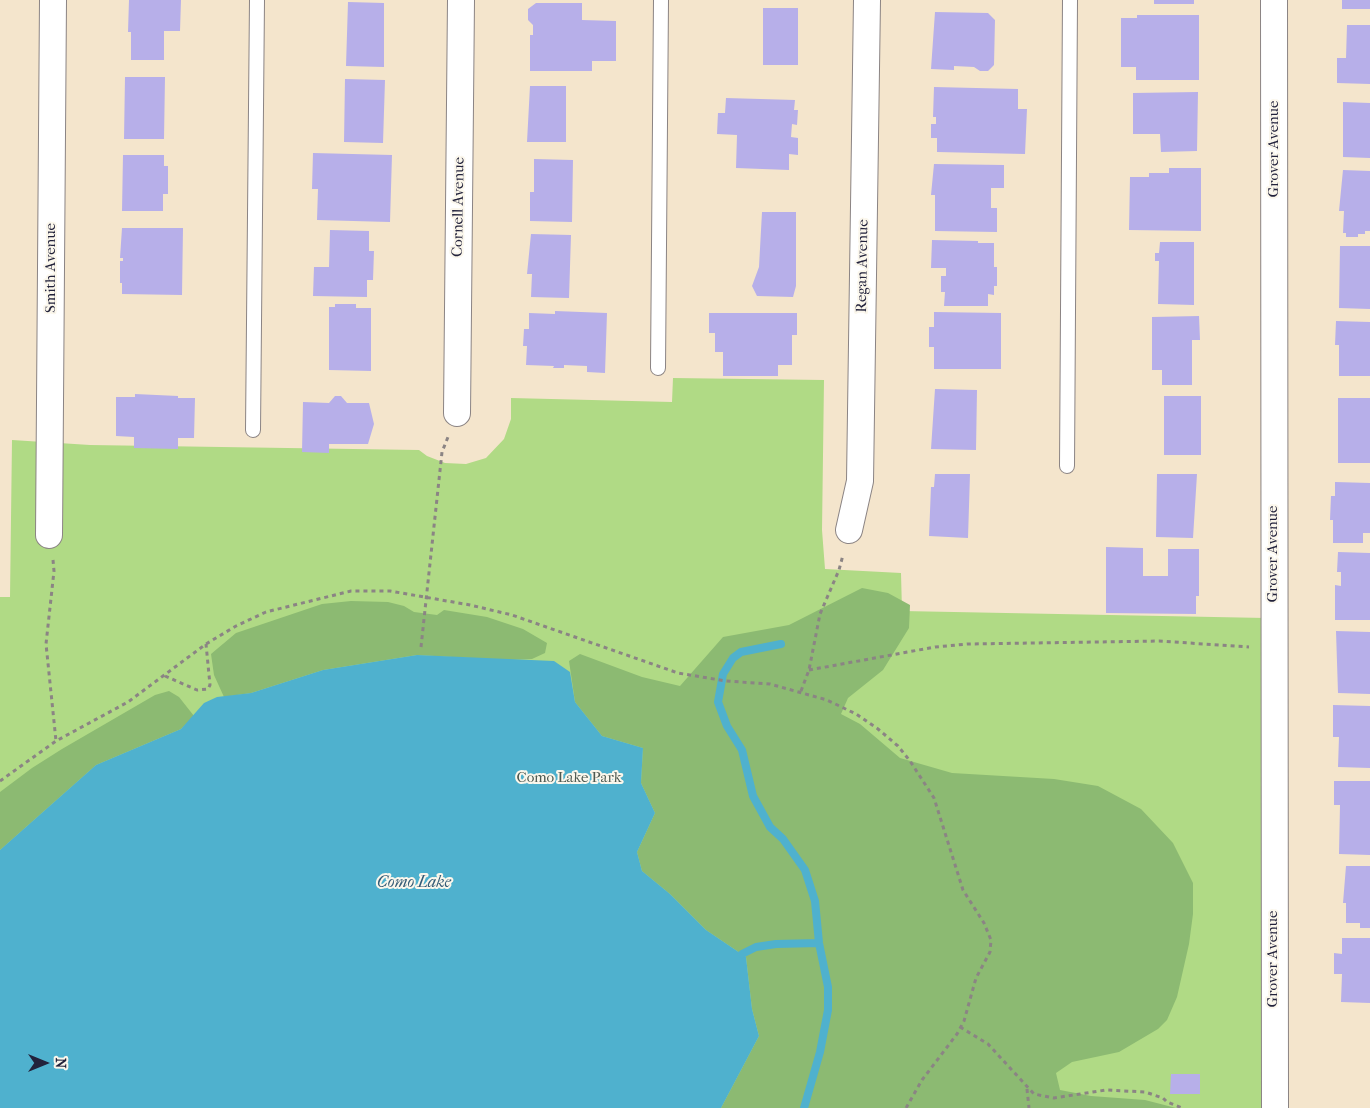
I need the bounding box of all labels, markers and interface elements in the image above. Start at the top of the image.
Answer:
street label: Grover Avenue [1265,101,1283,197]
street label: Cornell Avenue [449,157,469,257]
street label: Regan Avenue [853,219,873,313]
street label: Smith Avenue [42,223,60,313]
street label: Grover Avenue [1264,506,1282,602]
park label: Como Lake Park [517,769,621,787]
water label: Como Lake [377,873,451,893]
street label: Grover Avenue [1264,911,1282,1007]
north arrow [20,1038,70,1088]
text: N [52,1058,69,1068]

